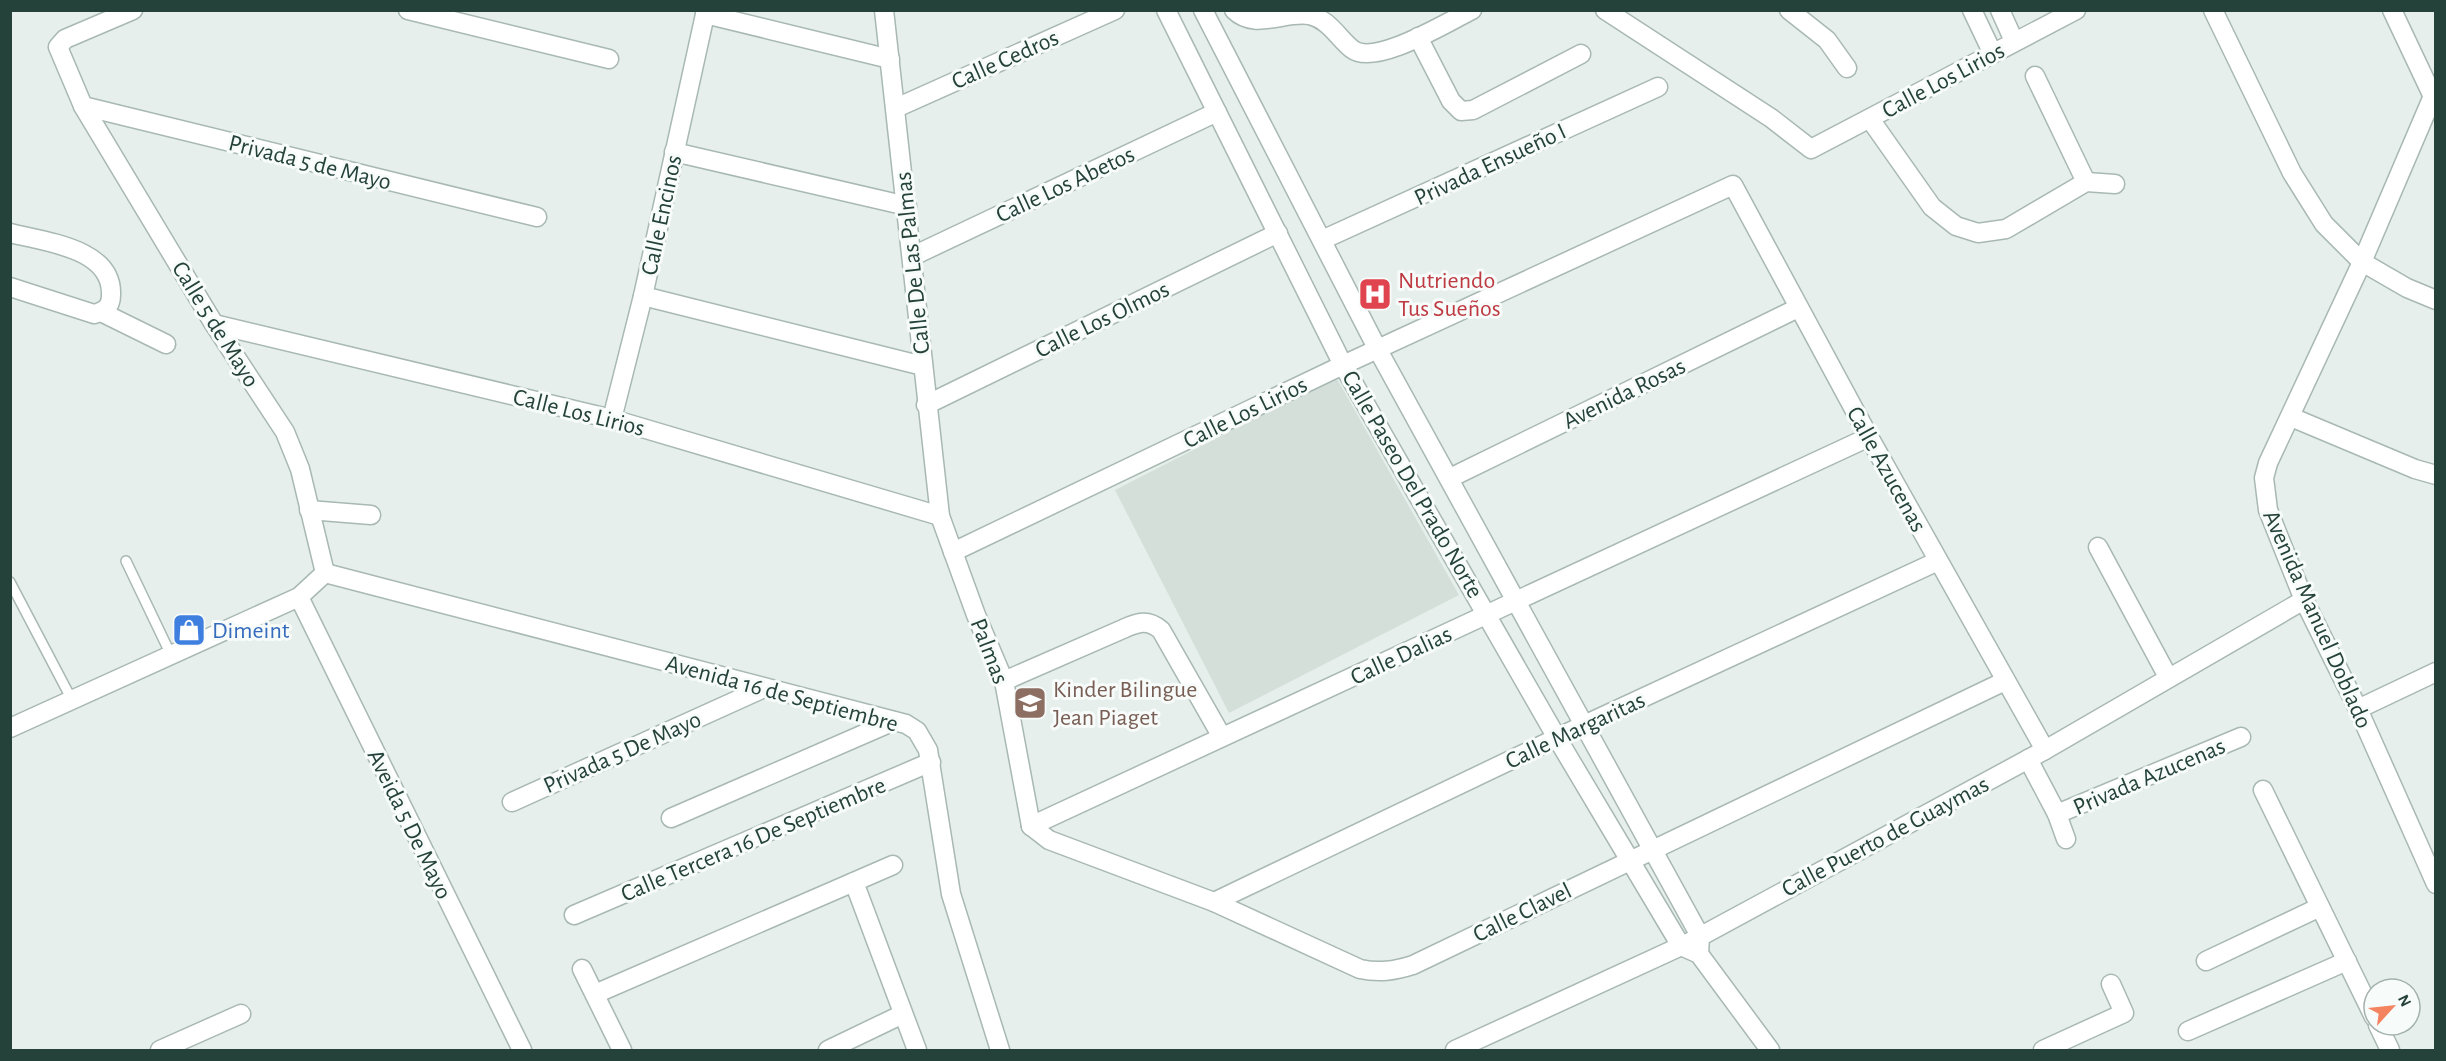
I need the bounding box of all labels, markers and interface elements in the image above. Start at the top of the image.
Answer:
street label: Calle Cedros [948,26,1063,94]
street label: Calle Los Lirios [1878,39,2009,123]
street label: Privada Ensueño I [1411,119,1570,211]
street label: Privada 5 de Mayo [226,131,393,195]
street label: Calle Los Abetos [992,142,1138,227]
street label: Calle Encinos [638,153,686,277]
street label: Calle De Las Palmas [891,171,934,355]
street label: Calle 5 de Mayo [167,258,263,392]
place label: Nutriendo Tus Sueños [1398,269,1501,321]
hospital icon: Nutriendo Tus Sueños [1357,276,1393,312]
street label: Calle Los Olmos [1032,277,1173,363]
street label: Avenida Rosas [1559,354,1689,434]
street label: Calle Paseo Del Prado Norte [1337,367,1487,602]
street label: Calle Los Lirios [1180,373,1311,453]
street label: Calle Los Lirios [510,385,647,441]
street label: Calle Azucenas [1842,403,1930,536]
street label: Avenida Manuel Doblado [2258,507,2376,732]
shop icon: Dimeint [171,612,207,648]
street label: Palmas [966,615,1012,687]
place label: Dimeint [212,619,290,643]
street label: Calle Dalias [1347,622,1456,690]
street label: Avenida 16 de Septiembre [663,651,901,737]
place label: Kinder Bilingue Jean Piaget [1053,678,1197,730]
school or university icon: Kinder Bilingue Jean Piaget [1012,685,1048,721]
street label: Calle Margaritas [1502,688,1649,774]
street label: Privada 5 De Mayo [540,707,705,798]
street label: Privada Azucenas [2070,734,2229,820]
street label: Aveida 5 De Mayo [363,746,456,903]
street label: Calle Puerto de Guaymas [1778,772,1993,902]
street label: Calle Tercera 16 De Septiembre [618,773,889,907]
street label: Calle Clavel [1469,879,1576,947]
north arrow [2362,977,2422,1037]
text: N [2395,992,2414,1009]

